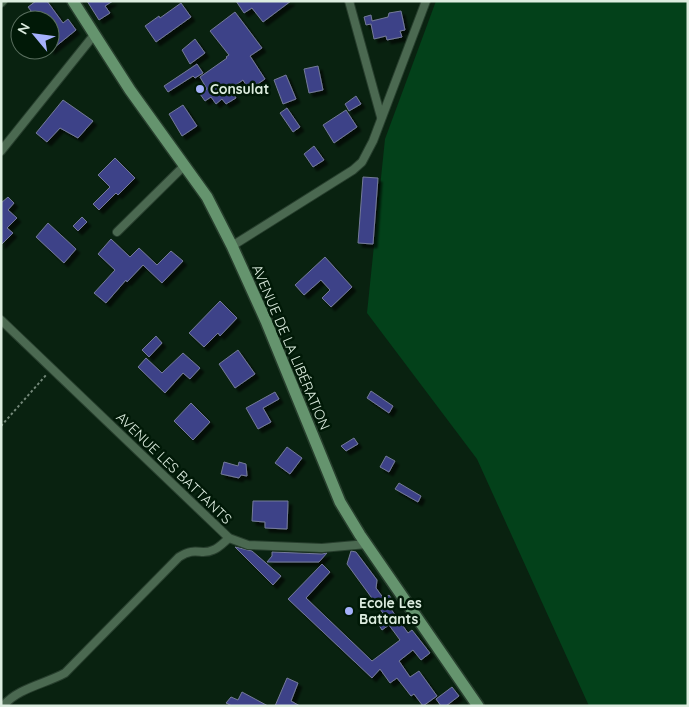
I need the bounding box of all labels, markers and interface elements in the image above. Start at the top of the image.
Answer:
north arrow [10,10,60,60]
text: N [13,20,34,38]
place label: Consulat [210,80,269,98]
marker: Consulat [194,83,206,95]
street label: AVENUE DE LA LIBÉRATION [248,262,334,432]
street label: AVENUE LES BATTANTS [112,408,236,528]
place label: Ecole Les Battants [359,594,422,628]
marker: Ecole Les Battants [343,605,355,617]

